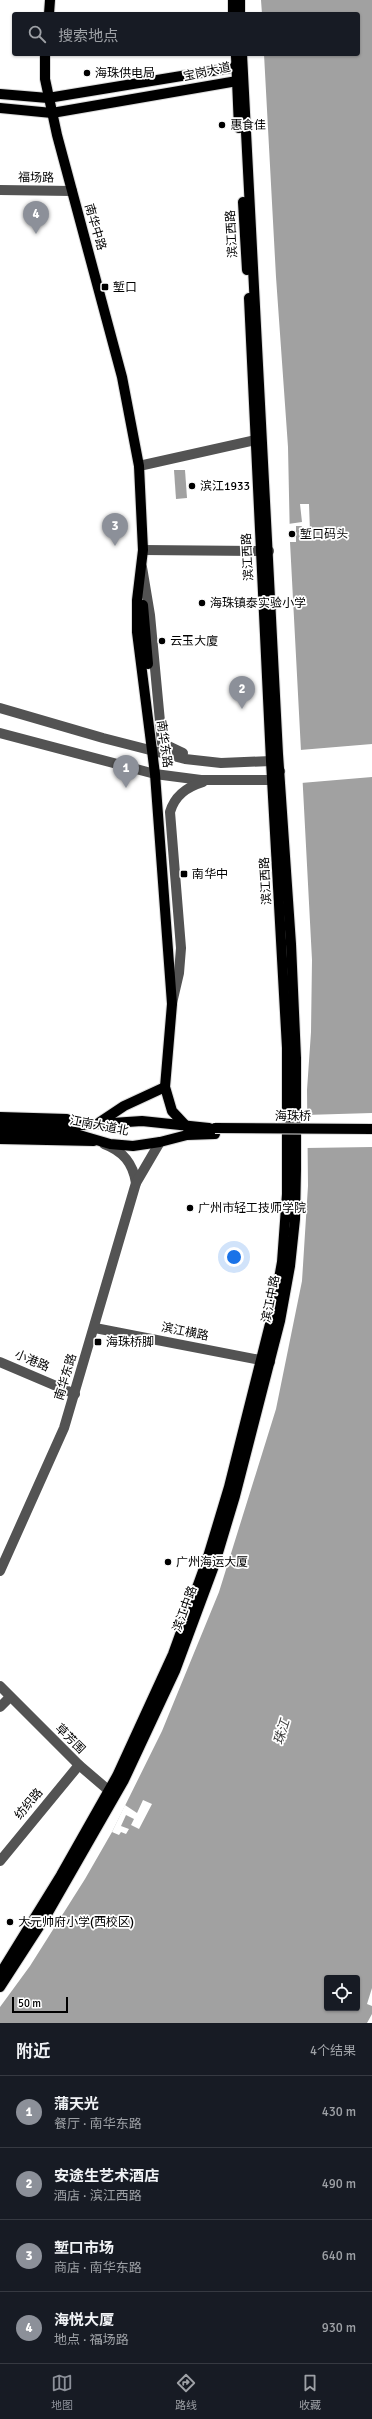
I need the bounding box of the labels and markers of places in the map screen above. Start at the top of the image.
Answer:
place label: 海珠供电局 [95,66,155,81]
marker: 海珠供电局 [82,68,92,78]
place label: 惠食佳 [230,118,266,133]
marker: 惠食佳 [217,120,227,130]
pin: 4 [23,201,49,234]
place label: 堑口 [113,280,137,295]
marker: 堑口 [100,282,110,292]
place label: 滨江1933 [200,479,250,494]
marker: 滨江1933 [187,481,197,491]
pin: 3 [102,513,128,546]
place label: 堑口码头 [300,527,348,542]
marker: 堑口码头 [287,529,297,539]
place label: 海珠镇泰实验小学 [210,596,306,611]
marker: 海珠镇泰实验小学 [197,598,207,608]
place label: 云玉大廈 [170,634,218,649]
marker: 云玉大廈 [157,636,167,646]
pin: 2 [229,676,255,709]
pin: 1 [113,755,139,788]
place label: 南华中 [192,867,228,882]
marker: 南华中 [179,869,189,879]
place label: 广州市轻工技师学院 [198,1201,306,1216]
marker: 广州市轻工技师学院 [185,1203,195,1213]
place label: 海珠桥脚 [106,1335,154,1350]
marker: 海珠桥脚 [93,1337,103,1347]
place label: 广州海运大厦 [176,1555,248,1570]
marker: 广州海运大厦 [163,1557,173,1567]
place label: 大元帅府小学(西校区) [18,1915,134,1930]
marker: 大元帅府小学(西校区) [5,1917,15,1927]

